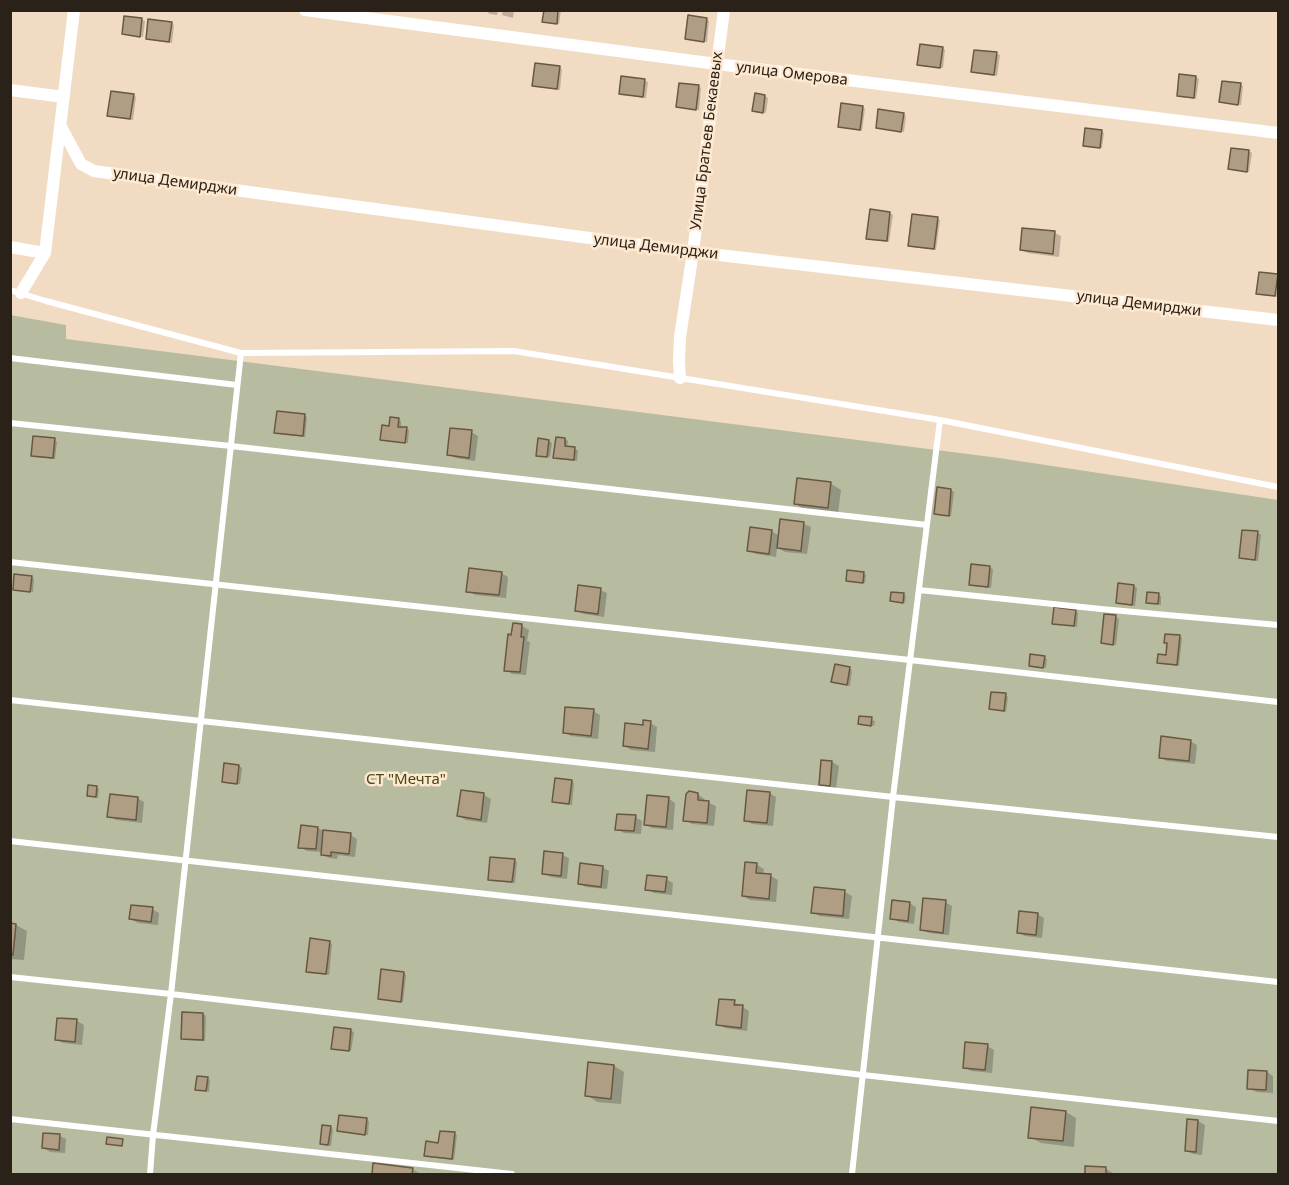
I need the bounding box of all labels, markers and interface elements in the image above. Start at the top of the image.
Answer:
street label: Улица Братьев Бекаевых [687,51,727,231]
street label: улица Омерова [735,58,849,90]
street label: улица Демирджи [112,164,238,200]
street label: улица Демирджи [593,230,719,264]
street label: улица Демирджи [1076,287,1202,321]
park label: СТ "Мечта" [366,771,446,789]

